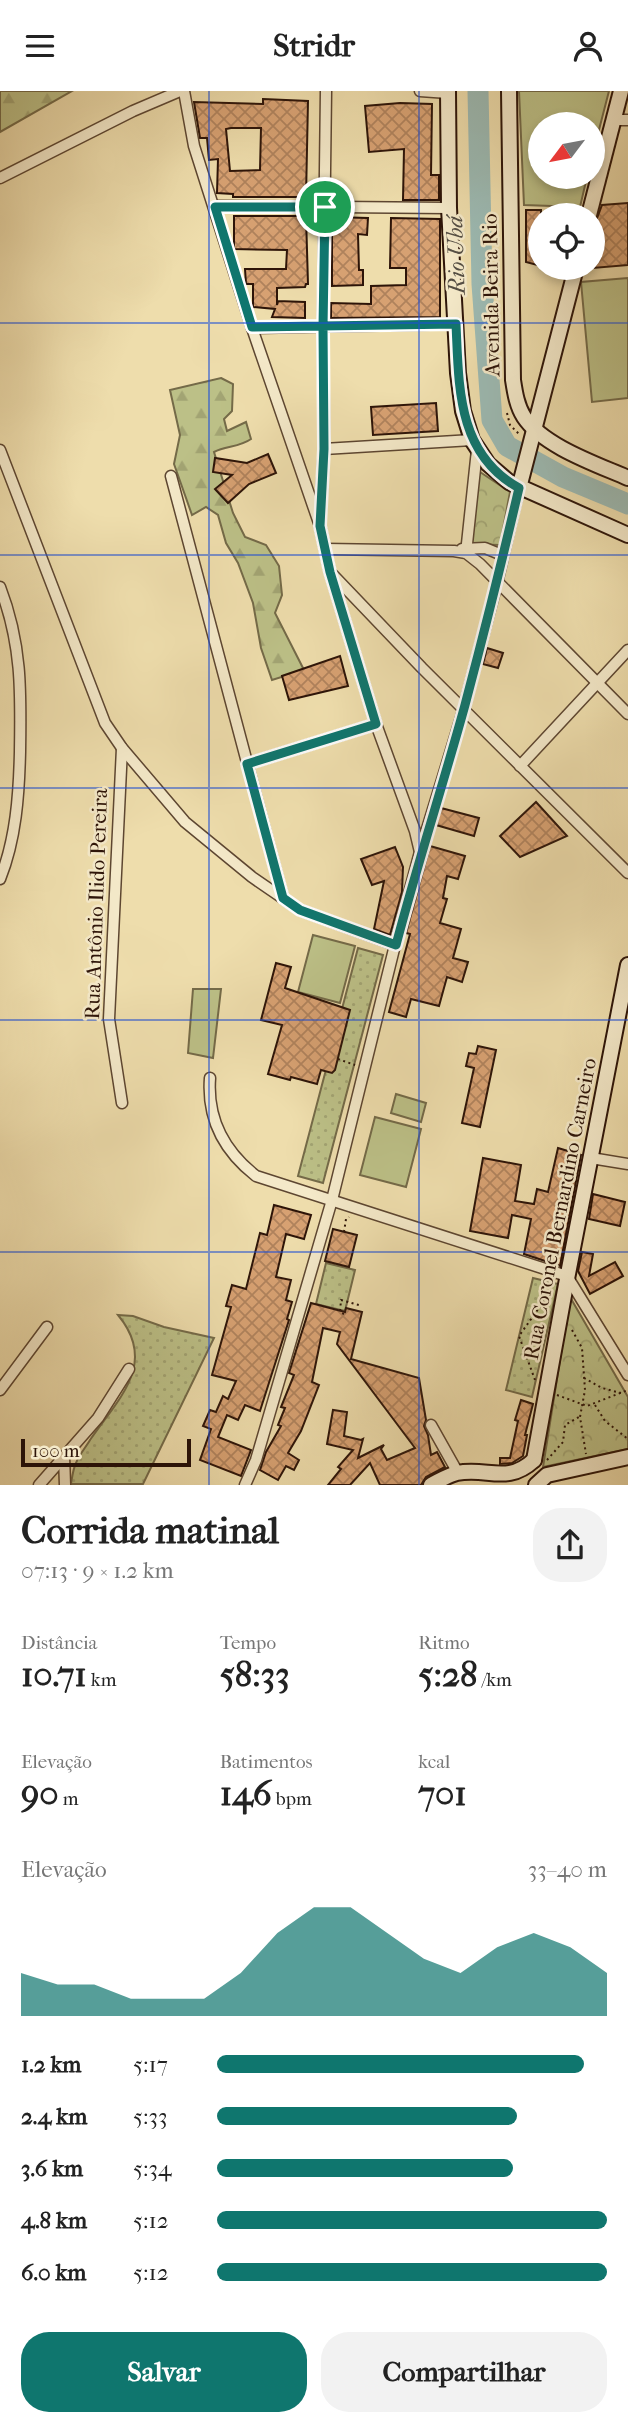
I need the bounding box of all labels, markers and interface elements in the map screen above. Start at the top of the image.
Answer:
icon: menu [21,27,59,65]
text: Stridr [273,27,355,64]
icon: person [569,27,607,65]
north arrow [528,112,606,189]
map controls [528,112,605,280]
pin [295,177,355,237]
icon: arrive [306,188,344,226]
button: locate [528,203,605,280]
water label: Rio Ubá [441,212,471,297]
street label: Avenida Beira Rio [478,213,504,378]
street label: Rua Antônio Ilido Pereira [80,788,112,1020]
street label: Rua Coronel Bernardino Carneiro [519,1056,601,1362]
scale bar [21,1435,191,1467]
text: 100 m [32,1440,80,1462]
text: Corrida matinal [21,1508,279,1553]
button: share [533,1508,607,1582]
text: 07:13 · 9 × 1.2 km [21,1557,174,1584]
text: Distância [21,1632,97,1654]
text: Tempo [220,1632,276,1654]
text: Ritmo [418,1632,470,1654]
text: 10.71 [21,1654,87,1695]
text: 58:33 [220,1654,290,1695]
text: 5:28 [418,1654,478,1695]
text: km [87,1669,116,1691]
text: /km [478,1669,512,1691]
text: Elevação [21,1751,92,1773]
text: Batimentos [220,1751,313,1773]
text: kcal [418,1751,450,1773]
text: 90 [21,1773,59,1814]
text: 146 [220,1773,272,1814]
text: 701 [418,1773,467,1814]
text: m [59,1788,79,1810]
text: bpm [272,1788,312,1810]
text: Elevação [21,1856,107,1883]
text: 33–40 m [528,1856,607,1883]
text: 1.2 km [21,2051,81,2078]
text: 5:17 [133,2051,168,2078]
text: 2.4 km [21,2103,87,2130]
text: 5:33 [133,2103,167,2130]
text: 3.6 km [21,2155,83,2182]
text: 5:34 [133,2155,172,2182]
text: 4.8 km [21,2207,87,2234]
text: 5:12 [133,2207,169,2234]
text: 6.0 km [21,2259,86,2286]
text: 5:12 [133,2259,169,2286]
button: Salvar [21,2332,307,2412]
button: Compartilhar [321,2332,607,2412]

